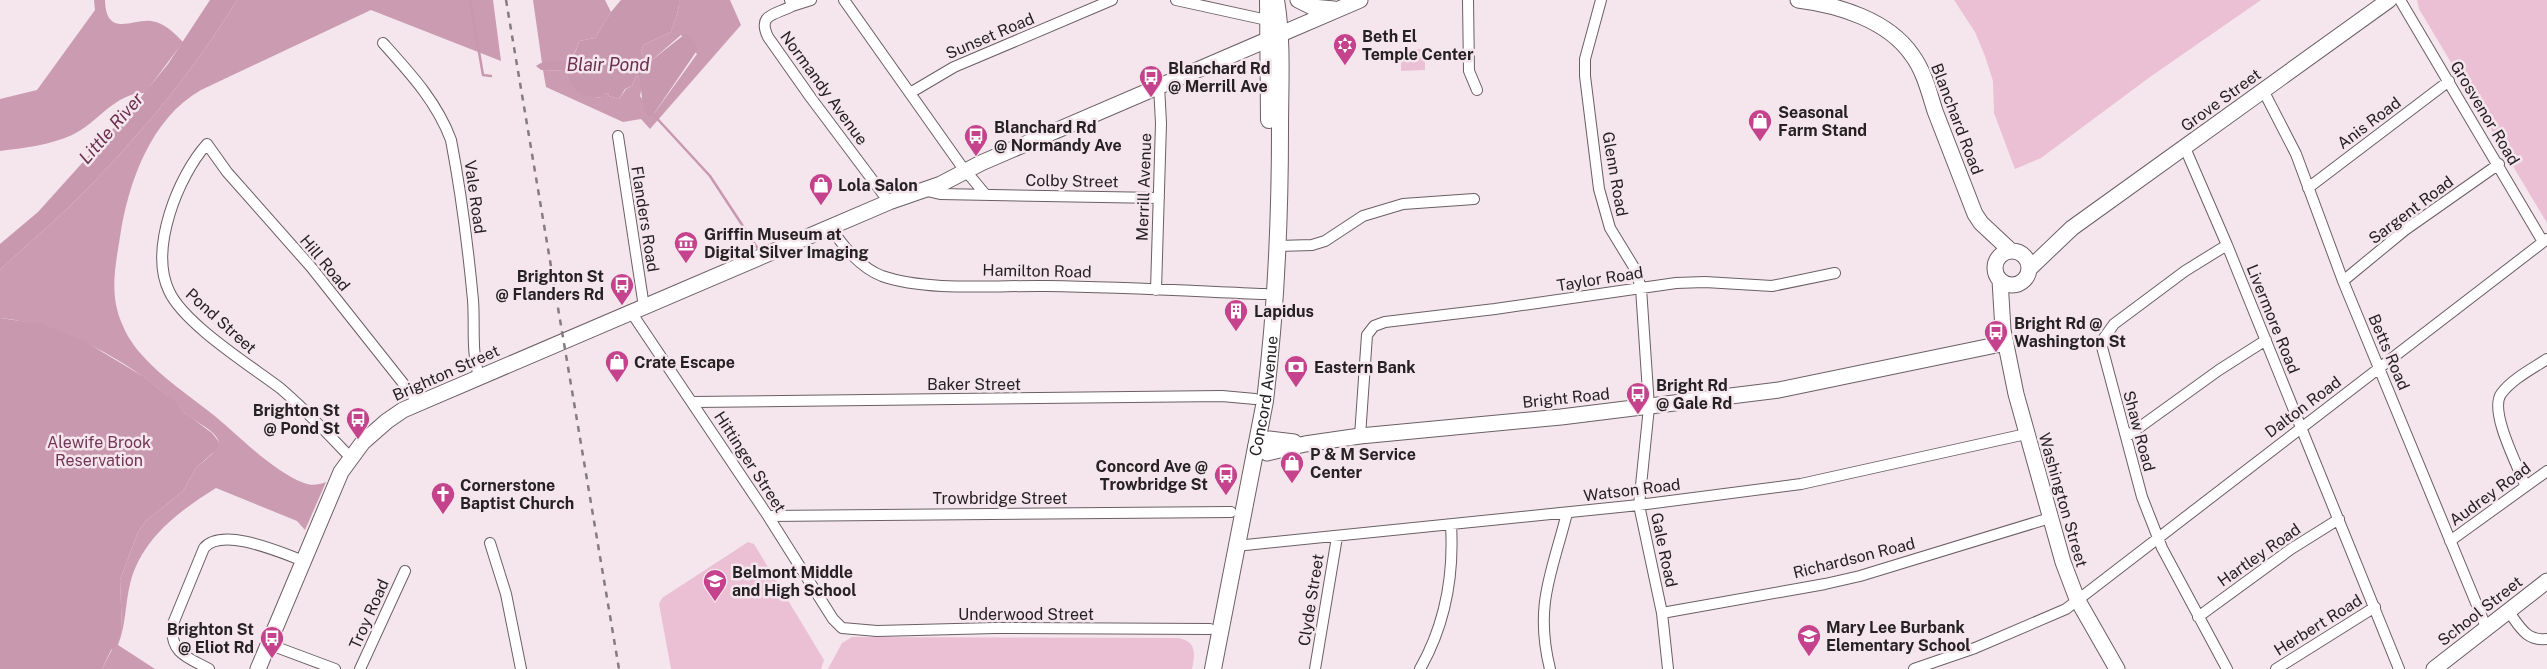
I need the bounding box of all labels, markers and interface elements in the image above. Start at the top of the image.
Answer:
street label: Sunset Road [943,9,1037,63]
street label: Normandy Avenue [776,27,872,149]
place label: Beth El Temple Center [1362,27,1474,64]
synagogue icon: Beth El Temple Center [1332,32,1358,66]
water label: Blair Pond [566,54,650,75]
street label: Grosvenor Road [2446,57,2524,169]
place label: Blanchard Rd @ Merrill Ave [1168,59,1270,96]
street label: Blanchard Road [1927,61,1987,177]
bus stop icon: Blanchard Rd @ Merrill Ave [1138,64,1164,98]
street label: Grove Street [2177,65,2265,135]
water label: Little River [74,88,148,168]
street label: Anis Road [2334,93,2404,153]
place label: Seasonal Farm Stand [1778,103,1867,140]
shop icon: Seasonal Farm Stand [1747,108,1773,142]
place label: Blanchard Rd @ Normandy Ave [994,118,1122,155]
bus stop icon: Blanchard Rd @ Normandy Ave [963,123,989,157]
street label: Glenn Road [1598,130,1632,218]
street label: Merrill Avenue [1133,133,1155,241]
street label: Vale Road [460,159,490,235]
street label: Flanders Road [627,165,663,273]
street label: Colby Street [1025,171,1119,191]
shop icon: Lola Salon [808,172,834,206]
street label: Sargent Road [2365,172,2457,248]
place label: Lola Salon [838,176,918,195]
place label: Griffin Museum at Digital Silver Imaging [704,225,869,262]
museum icon: Griffin Museum at Digital Silver Imaging [673,230,699,264]
street label: Hill Road [296,231,354,295]
street label: Hamilton Road [982,261,1092,281]
street label: Livermore Road [2242,262,2304,376]
street label: Taylor Road [1555,263,1645,295]
place label: Brighton St @ Flanders Rd [496,267,604,304]
bus stop icon: Brighton St @ Flanders Rd [609,272,635,306]
street label: Pond Street [182,284,260,358]
building icon: Lapidus [1223,298,1249,332]
place label: Lapidus [1254,302,1314,321]
street label: Betts Road [2364,311,2414,393]
place label: Bright Rd @ Washington St [2014,314,2126,351]
bus stop icon: Bright Rd @ Washington St [1983,319,2009,353]
street label: Concord Avenue [1245,335,1281,458]
street label: Brighton Street [390,341,502,405]
shop icon: Crate Escape [604,349,630,383]
place label: Crate Escape [634,353,735,372]
bank icon: Eastern Bank [1283,354,1309,388]
place label: Eastern Bank [1314,358,1416,377]
street label: Dalton Road [2261,372,2345,442]
street label: Baker Street [927,375,1021,394]
place label: Bright Rd @ Gale Rd [1656,376,1732,413]
bus stop icon: Bright Rd @ Gale Rd [1625,381,1651,415]
street label: Bright Road [1521,384,1611,412]
street label: Shaw Road [2119,389,2159,473]
place label: Brighton St @ Pond St [253,401,340,438]
bus stop icon: Brighton St @ Pond St [345,406,371,440]
street label: Hittinger Street [710,408,790,516]
street label: Washington Street [2035,431,2091,569]
park label: Alewife Brook Reservation [47,433,151,470]
place label: P & M Service Center [1310,445,1416,482]
shop icon: P & M Service Center [1279,450,1305,484]
place label: Concord Ave @ Trowbridge St [1095,457,1208,494]
street label: Audrey Road [2446,458,2534,530]
bus stop icon: Concord Ave @ Trowbridge St [1213,462,1239,496]
street label: Watson Road [1582,475,1682,505]
place label: Cornerstone Baptist Church [460,476,574,513]
church icon: Cornerstone Baptist Church [430,481,456,515]
street label: Trowbridge Street [932,489,1068,508]
street label: Gale Road [1647,511,1681,589]
street label: Hartley Road [2214,519,2304,591]
street label: Richardson Road [1791,534,1917,582]
street label: Clyde Street [1294,553,1328,647]
place label: Belmont Middle and High School [732,563,856,600]
school or university icon: Belmont Middle and High School [702,568,728,602]
street label: School Street [2434,572,2526,650]
street label: Troy Road [345,576,393,652]
street label: Herbert Road [2271,590,2365,660]
street label: Underwood Street [958,605,1094,624]
place label: Mary Lee Burbank Elementary School [1826,618,1971,655]
place label: Brighton St @ Eliot Rd [167,620,254,657]
school or university icon: Mary Lee Burbank Elementary School [1796,623,1822,657]
bus stop icon: Brighton St @ Eliot Rd [259,625,285,659]

